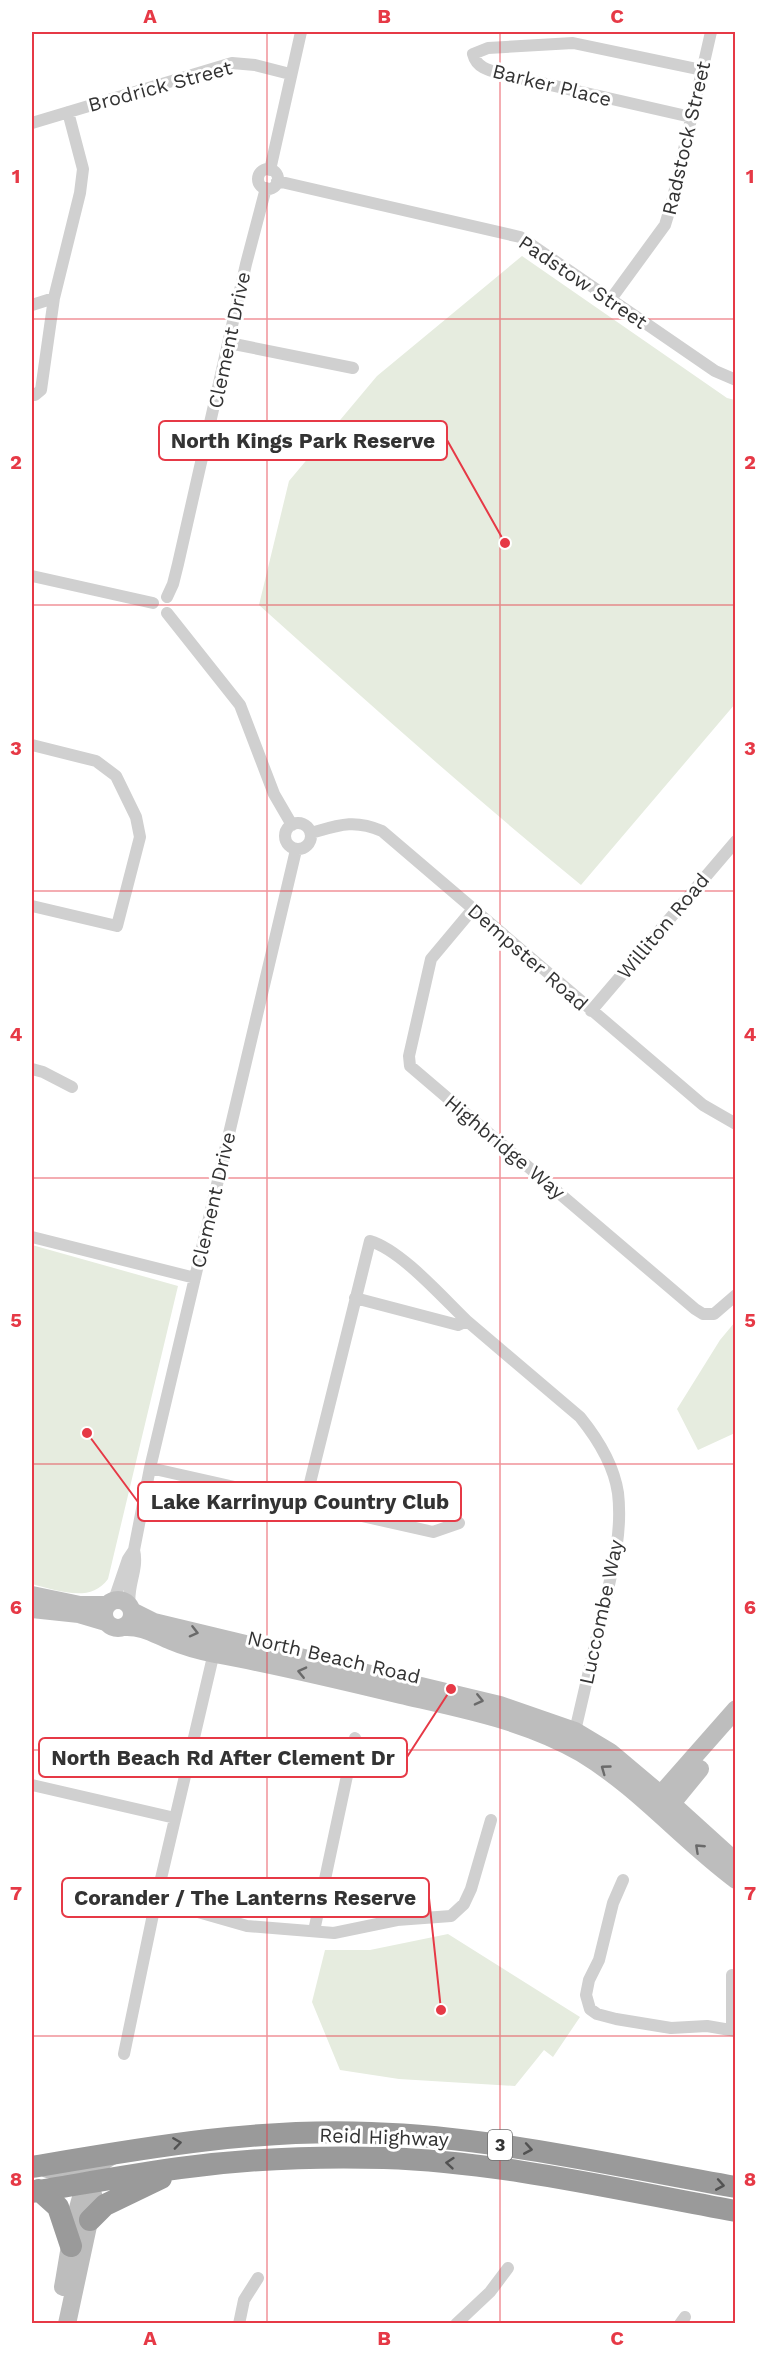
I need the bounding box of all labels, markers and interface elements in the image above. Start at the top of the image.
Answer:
text: A [143,4,157,28]
text: B [377,4,391,28]
text: C [610,4,624,28]
street label: Brodrick Street [85,55,235,117]
street label: Radstock Street [657,58,716,217]
street label: Barker Place [490,59,614,111]
text: 1 [12,164,20,188]
text: 1 [746,164,754,188]
street label: Padstow Street [514,230,652,334]
street label: Clement Drive [203,269,255,411]
callout: North Kings Park Reserve [159,421,447,460]
text: North Kings Park Reserve [171,428,435,453]
text: 2 [10,450,22,474]
text: 2 [744,450,756,474]
text: 3 [10,736,22,760]
text: 3 [744,736,756,760]
street label: Williton Road [612,868,714,984]
street label: Dempster Road [463,898,593,1016]
text: 4 [10,1022,23,1046]
text: 4 [744,1022,757,1046]
street label: Highbridge Way [440,1090,571,1205]
street label: Clement Drive [186,1129,240,1271]
text: 5 [10,1308,22,1332]
text: 5 [744,1308,756,1332]
callout: Lake Karrinyup Country Club [138,1482,461,1521]
text: Lake Karrinyup Country Club [151,1489,449,1514]
street label: Luccombe Way [574,1537,628,1687]
text: 6 [10,1595,22,1619]
text: 6 [744,1595,756,1619]
one-way arrow [189,1624,199,1637]
street label: North Beach Road [245,1625,423,1689]
one-way arrow [297,1666,307,1679]
one-way arrow [474,1692,484,1705]
callout: North Beach Rd After Clement Dr [39,1738,407,1777]
text: North Beach Rd After Clement Dr [51,1745,395,1770]
one-way arrow [601,1766,612,1777]
one-way arrow [695,1844,705,1855]
callout: Corander / The Lanterns Reserve [62,1878,429,1917]
text: 7 [10,1881,22,1905]
text: 7 [744,1881,756,1905]
text: Corander / The Lanterns Reserve [74,1885,416,1910]
street label: Reid Highway [319,2123,450,2151]
road number: 3 [488,2130,512,2160]
one-way arrow [173,2137,182,2149]
one-way arrow [523,2143,532,2155]
one-way arrow [446,2157,455,2170]
text: 8 [10,2167,22,2191]
text: 8 [744,2167,756,2191]
one-way arrow [715,2178,724,2190]
text: A [143,2326,157,2350]
text: B [377,2326,391,2350]
text: C [610,2326,624,2350]

